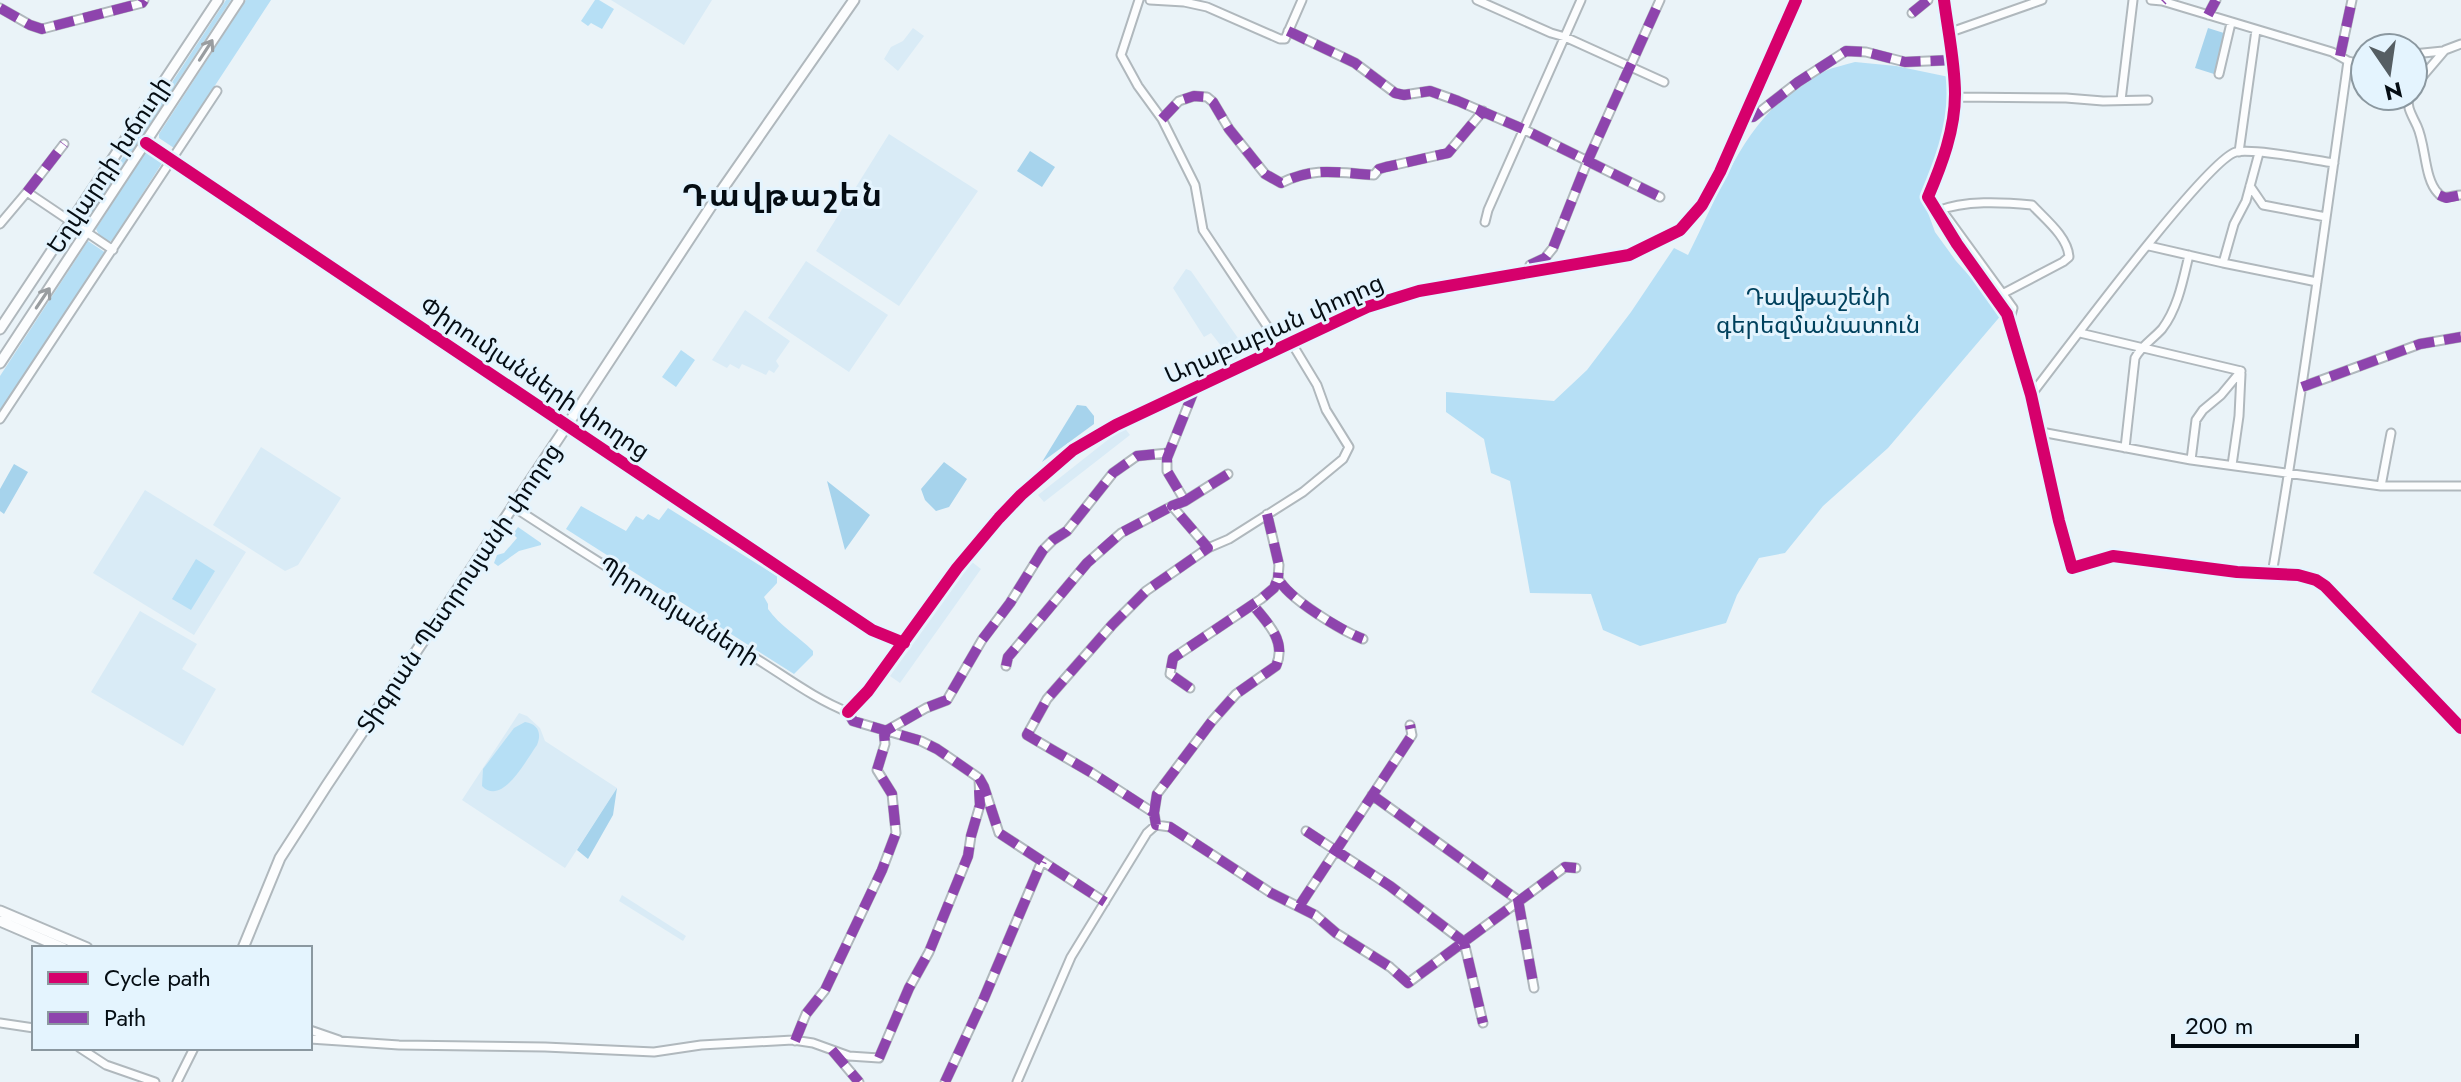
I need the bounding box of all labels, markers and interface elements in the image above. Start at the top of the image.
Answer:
north arrow [2349,32,2429,112]
one-way arrow [198,39,215,61]
street label: Եղվարդի խճուղի [38,69,179,261]
text: N [2381,74,2406,109]
district label: Դավթաշեն [682,172,884,218]
street label: Աղաբաբյան փողոց [1159,264,1389,393]
park label: Դավթաշենի գերեզմանատուն [1716,279,1920,342]
street label: Փիրումյանների փողոց [413,287,657,468]
one-way arrow [35,288,51,310]
street label: Տիգրան Պետրոսյանի փողոց [348,436,569,740]
street label: Պիրումյանների [592,547,767,674]
legend [32,946,312,1050]
text: Cycle path [104,960,211,995]
scale bar [2173,998,2357,1048]
text: Path [104,1000,146,1035]
text: 200 m [2185,1008,2253,1043]

